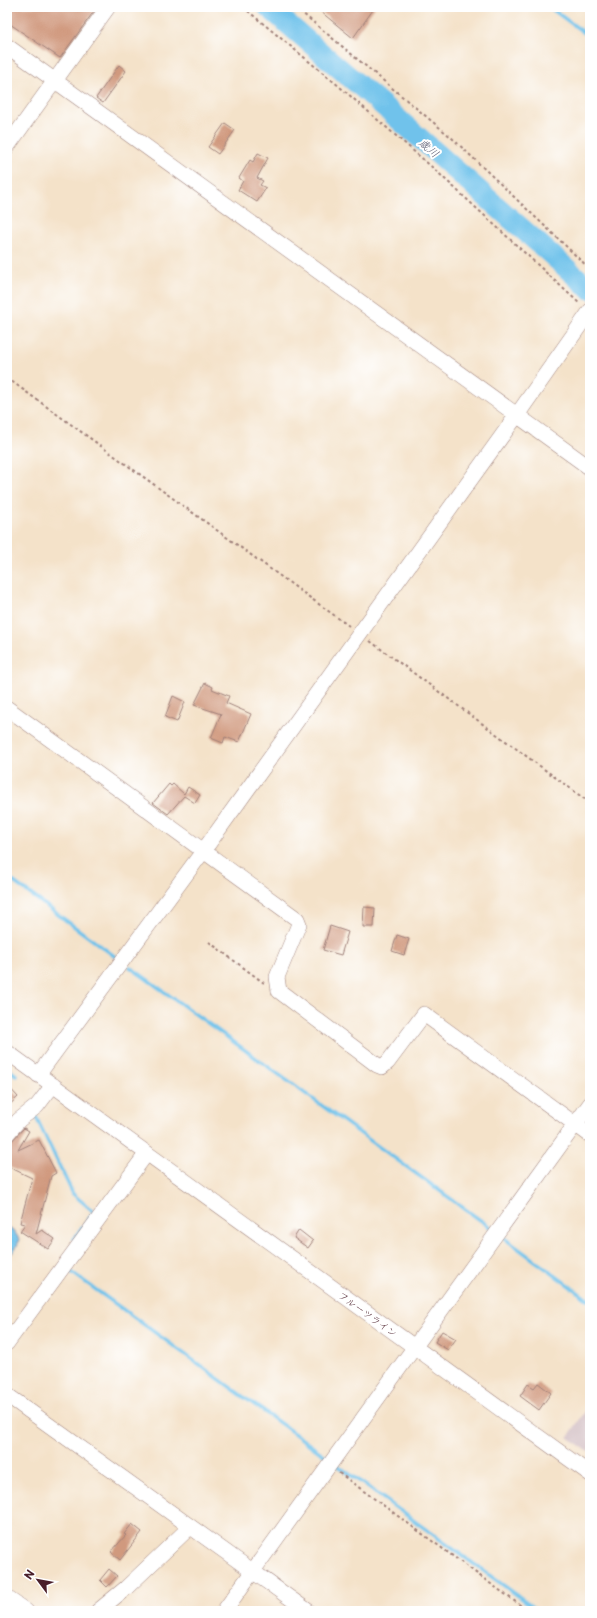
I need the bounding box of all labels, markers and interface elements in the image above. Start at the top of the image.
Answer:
water label: 歳川 [415,134,443,161]
street label: フルーツライン [336,1287,401,1340]
north arrow [18,1560,58,1600]
text: N [20,1566,39,1583]

